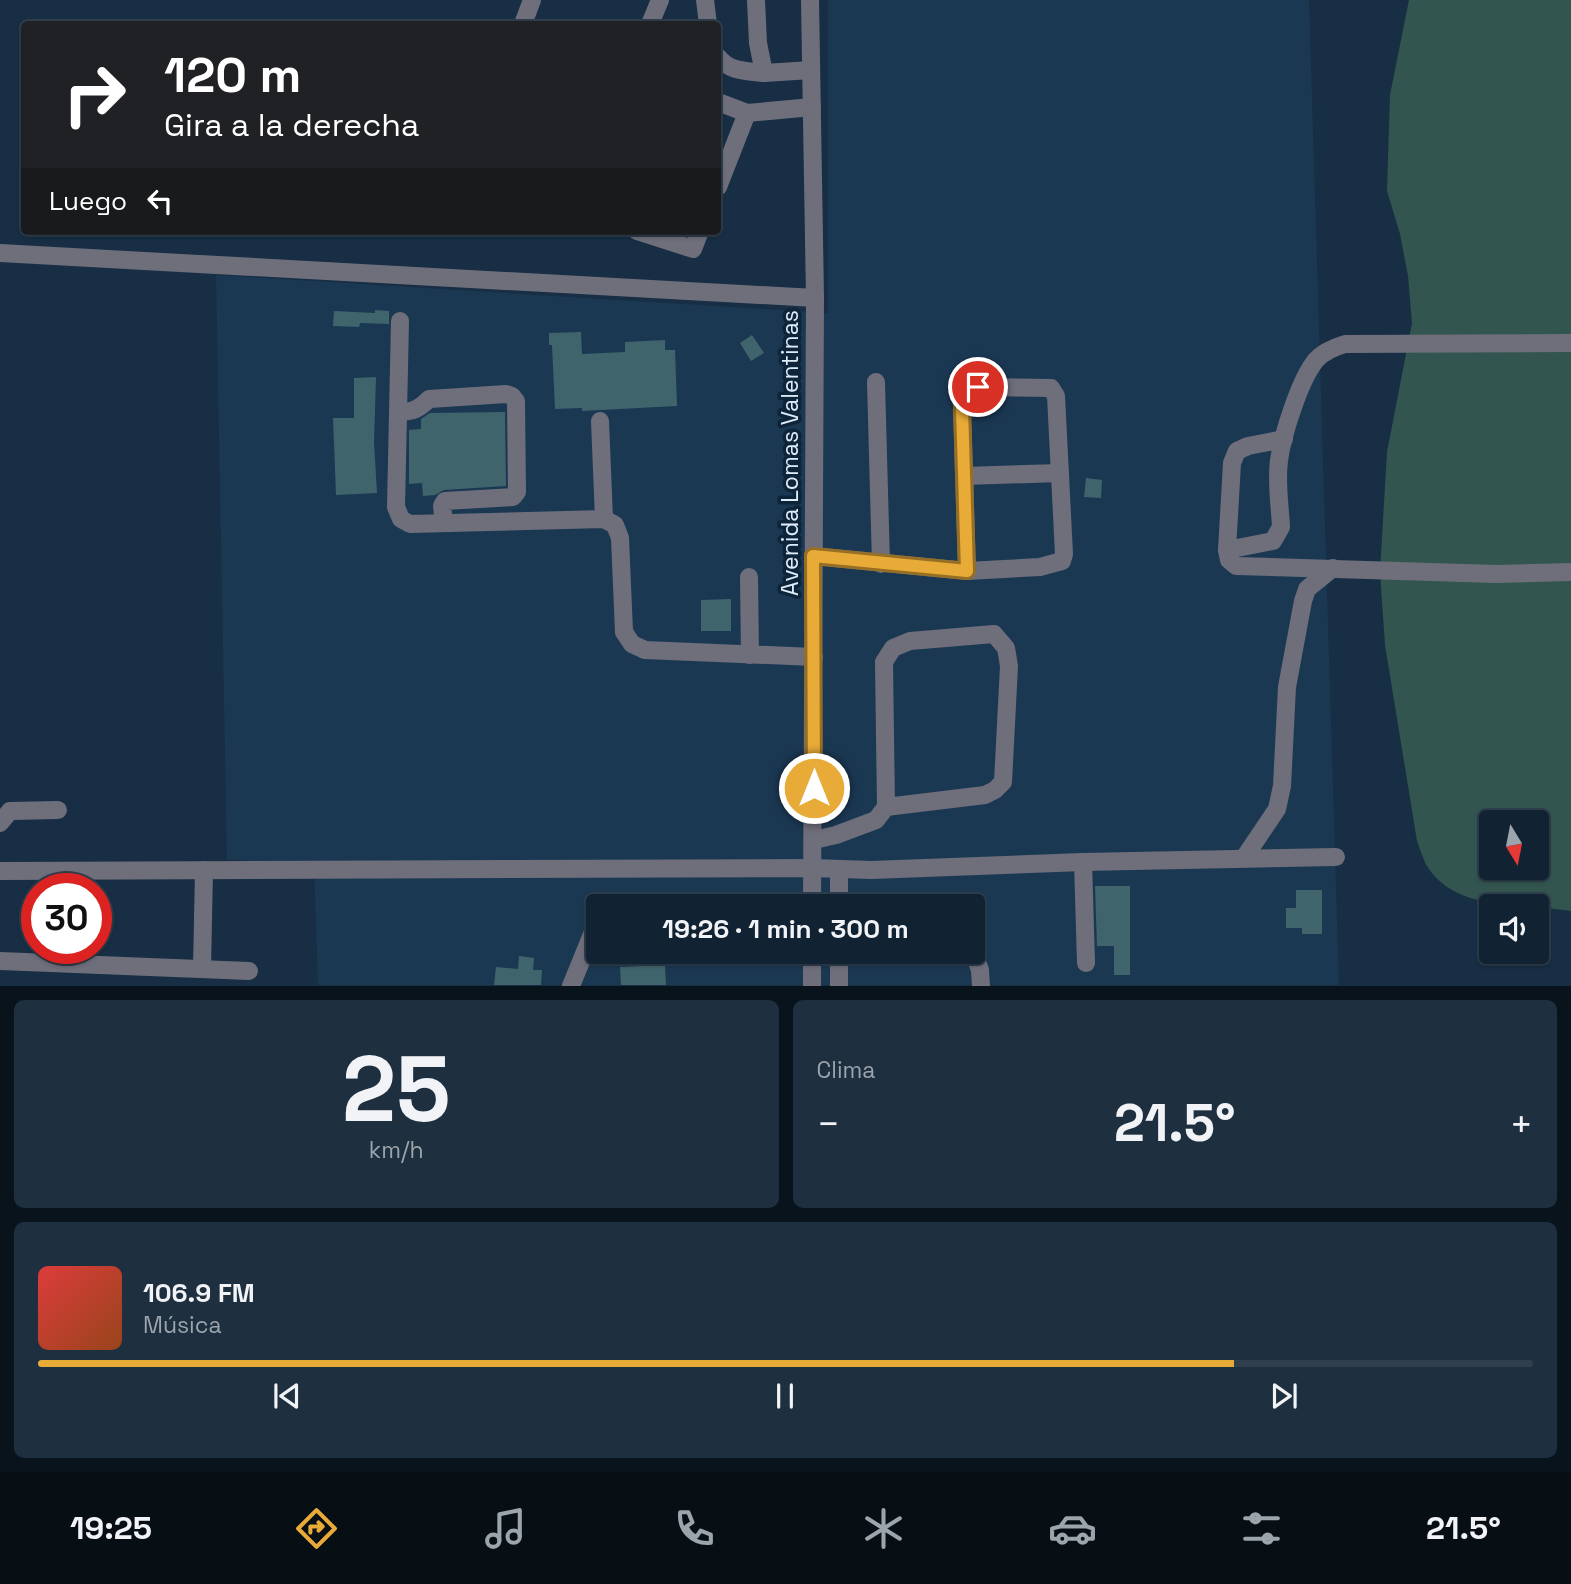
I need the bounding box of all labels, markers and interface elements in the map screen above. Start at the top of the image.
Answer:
text: 120 m [164,44,301,106]
icon: right [49,49,140,140]
text: Gira a la derecha [164,105,419,145]
icon: left [141,182,179,220]
text: Luego [49,184,127,218]
street label: Avenida Lomas Valentinas [775,310,805,596]
pin [948,357,1008,417]
icon: arrive [959,368,997,406]
position arrow [777,751,851,825]
north arrow [1479,810,1549,880]
map controls [1479,810,1549,964]
speed limit sign: 30 [21,873,112,964]
button: sound [1479,894,1549,964]
text: 19:26 · 1 min · 300 m [662,912,909,946]
text: 25 [342,1031,451,1148]
text: Clima [817,1055,876,1085]
text: 21.5° [1114,1090,1236,1156]
text: − [817,1100,840,1148]
text: + [1509,1100,1533,1148]
text: km/h [369,1135,424,1165]
text: 106.9 FM [143,1276,255,1310]
text: Música [143,1310,222,1340]
icon: previous [268,1377,306,1415]
icon: pause [766,1377,804,1415]
icon: next [1265,1377,1303,1415]
icon: directions [292,1504,341,1553]
icon: music [481,1504,530,1553]
icon: phone [670,1504,719,1553]
icon: climate [859,1504,908,1553]
icon: car [1048,1504,1097,1553]
icon: filters [1237,1504,1286,1553]
text: 19:25 [70,1508,152,1548]
text: 21.5° [1426,1508,1501,1548]

